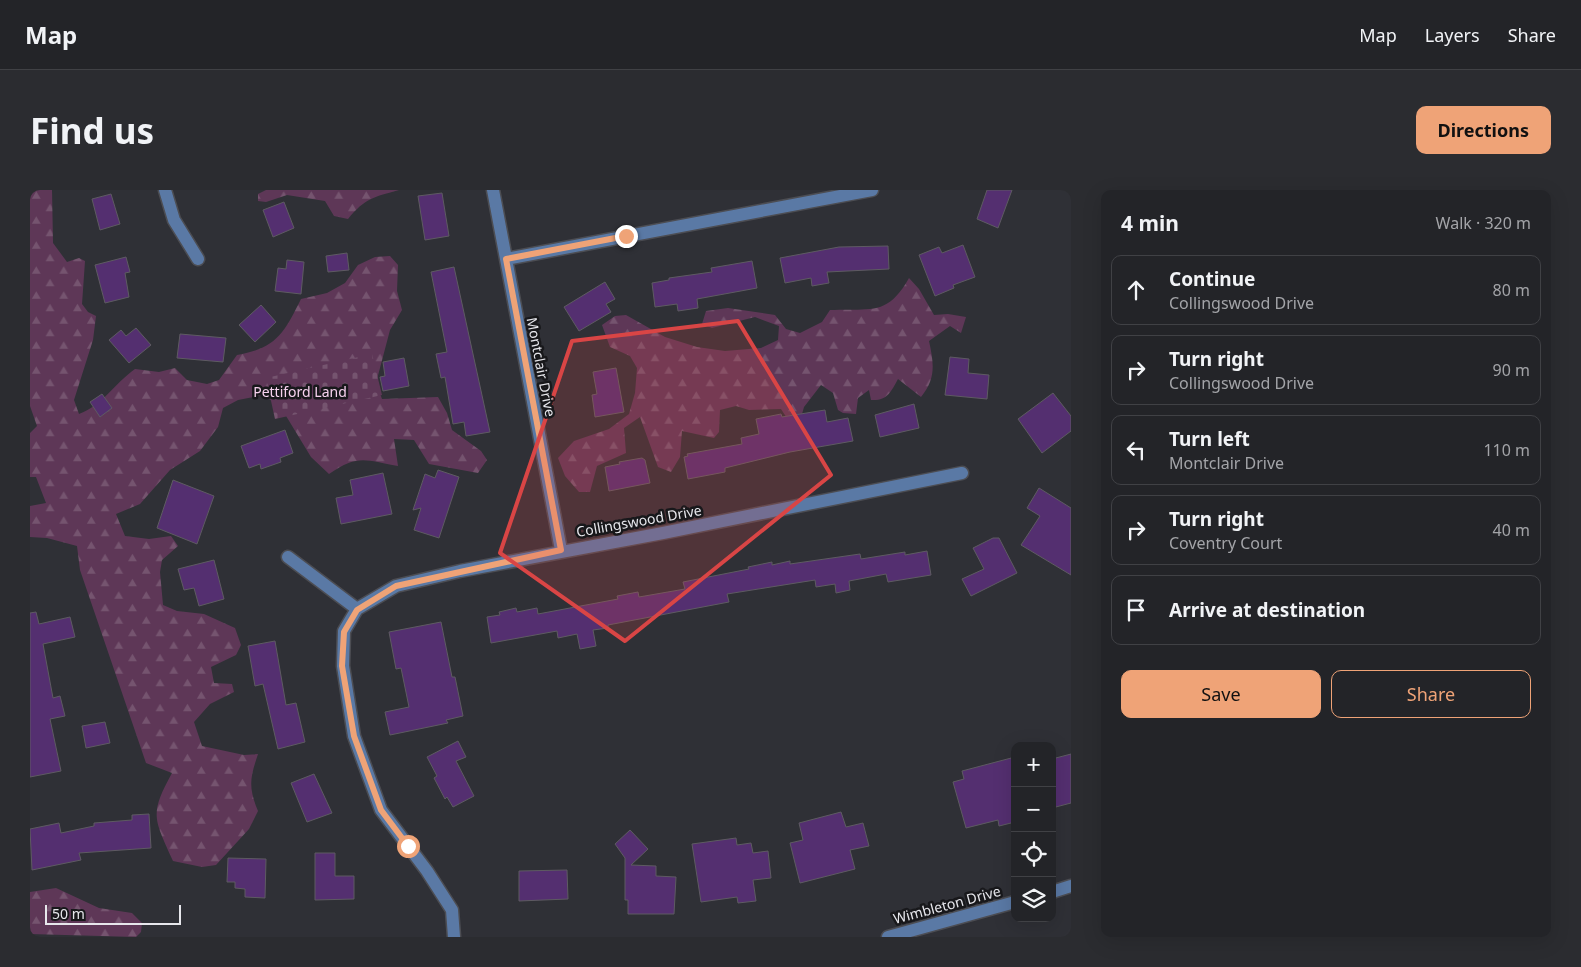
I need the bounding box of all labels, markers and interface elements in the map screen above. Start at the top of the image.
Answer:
text: Map [25,18,77,51]
text: Map [1359,23,1397,47]
text: Layers [1425,23,1480,47]
text: Share [1508,23,1556,47]
button: Directions [1416,106,1551,154]
text: Find us [30,107,154,154]
text: 4 min [1121,209,1179,237]
text: Walk · 320 m [1436,212,1531,234]
route end [615,225,638,248]
text: Continue [1169,266,1255,292]
icon: ahead [1122,276,1150,304]
text: 80 m [1493,279,1530,301]
text: Collingswood Drive [1169,292,1314,314]
street label: Montclair Drive [523,316,560,418]
text: Turn right [1169,346,1264,372]
icon: right [1122,356,1150,384]
text: 90 m [1493,359,1530,381]
text: Collingswood Drive [1169,372,1314,394]
park label: Pettiford Land [253,382,347,401]
text: Turn left [1169,426,1250,452]
icon: left [1122,436,1150,464]
text: 110 m [1483,439,1530,461]
text: Montclair Drive [1169,452,1284,474]
street label: Collingswood Drive [575,500,703,541]
text: Turn right [1169,506,1264,532]
icon: right [1122,516,1150,544]
text: 40 m [1493,519,1530,541]
text: Coventry Court [1169,532,1282,554]
icon: arrive [1122,596,1150,624]
text: Arrive at destination [1169,597,1365,623]
button: Save [1121,670,1321,718]
button: Share [1331,670,1531,718]
map controls [1011,742,1056,922]
button: + [1011,742,1056,787]
button: − [1011,787,1056,832]
button: locate [1011,832,1056,877]
route start [397,835,420,858]
button: layers [1011,877,1056,922]
street label: Wimbleton Drive [891,881,1003,928]
scale bar [45,902,181,925]
text: 50 m [52,904,85,923]

